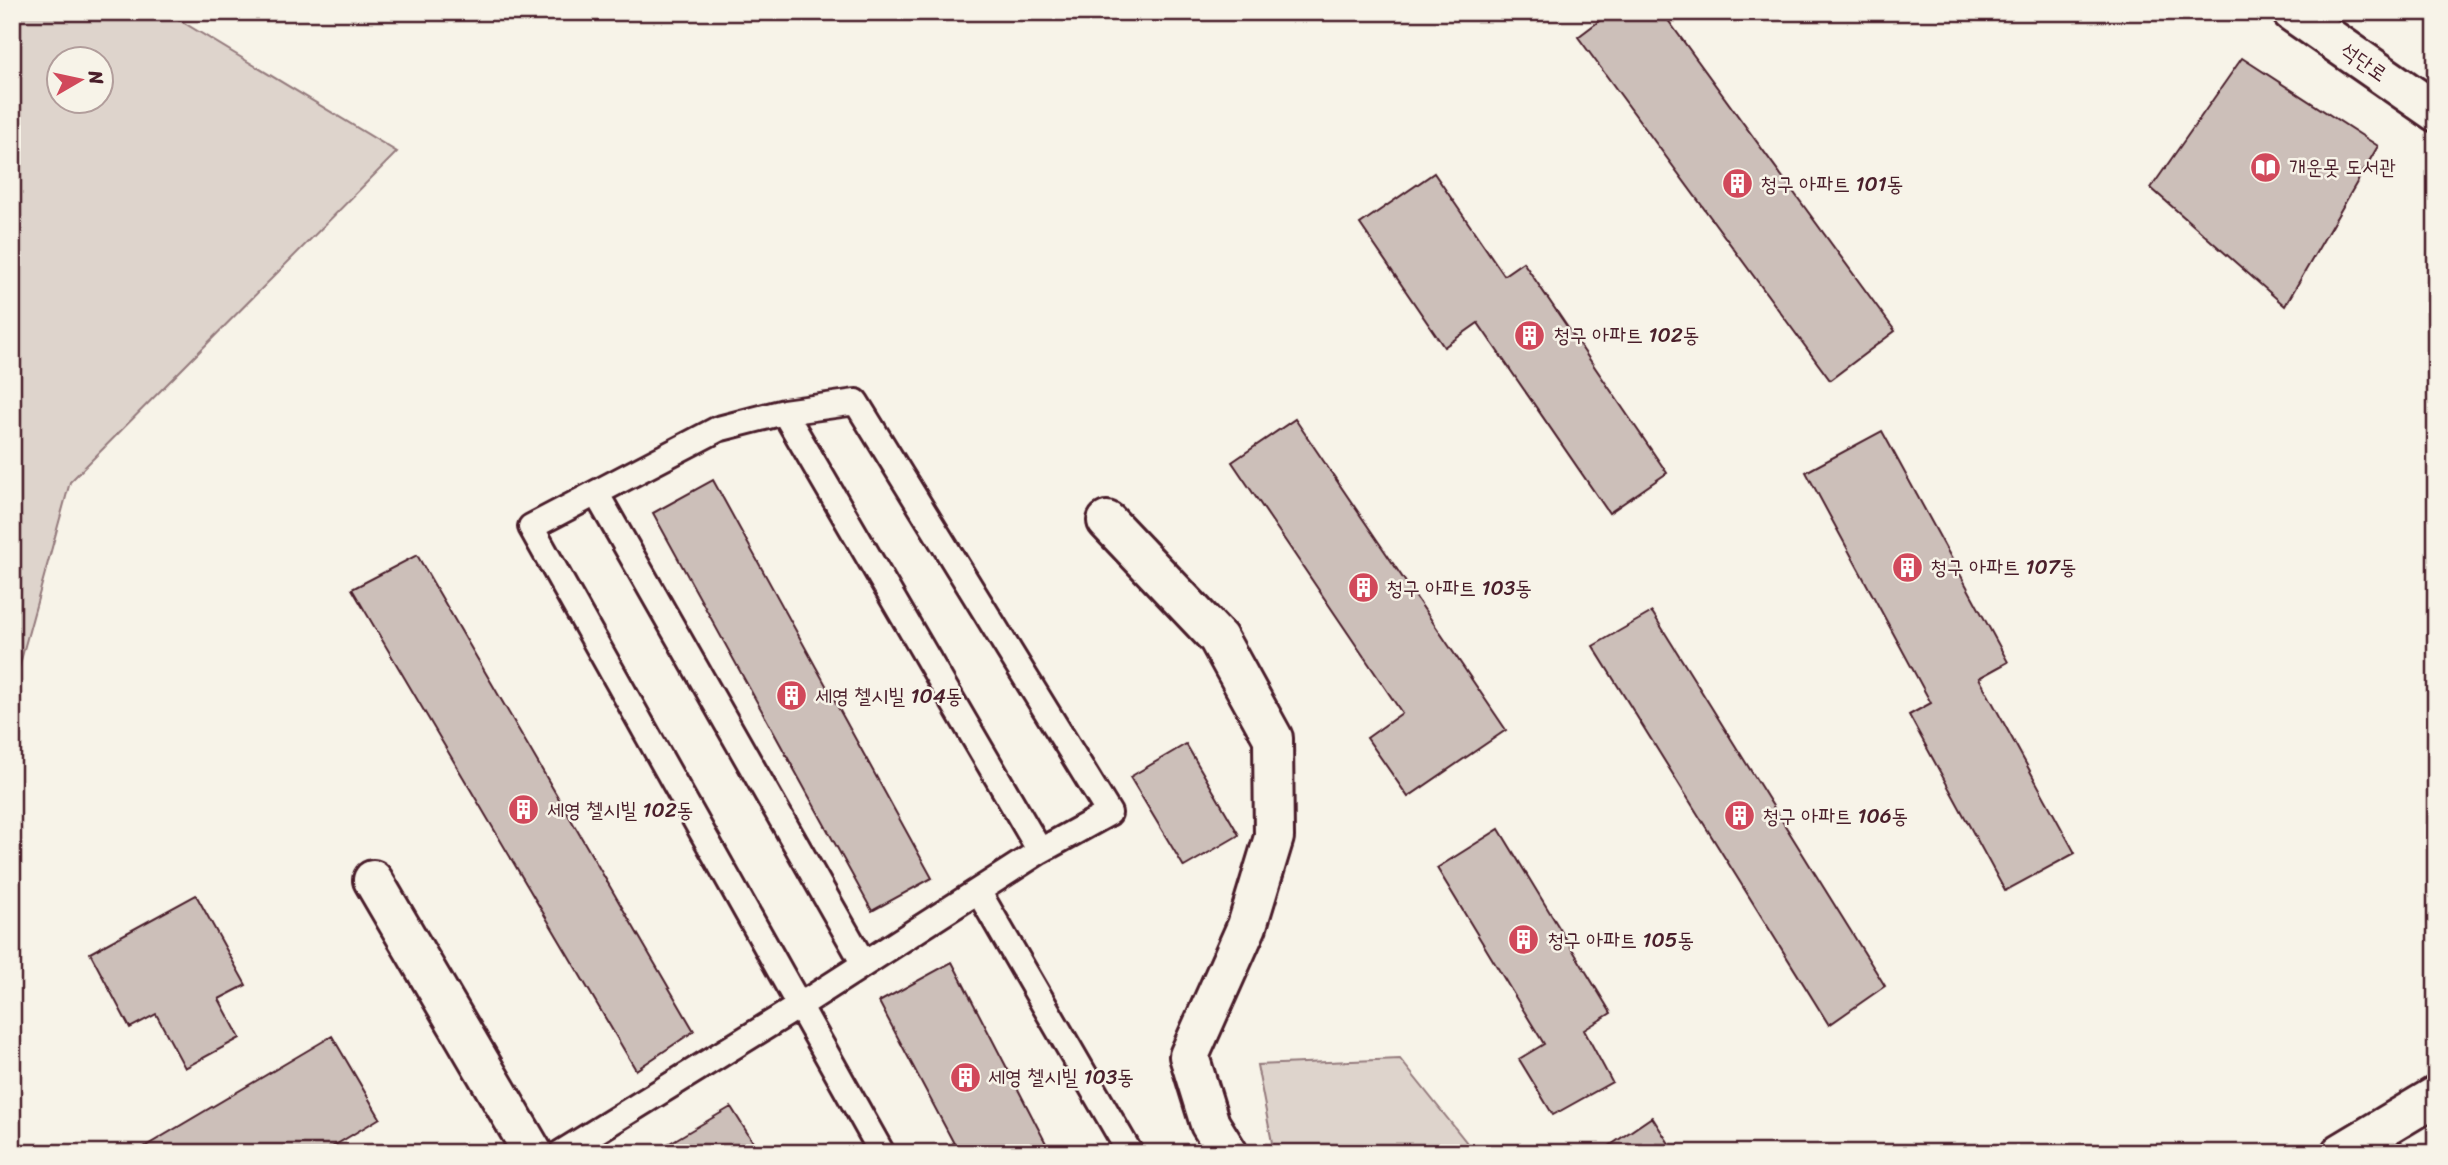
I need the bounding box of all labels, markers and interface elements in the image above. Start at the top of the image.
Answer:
street label: 석단로 [2332,32,2396,92]
north arrow [46,46,116,116]
text: N [79,67,114,87]
place label: 개운못 도서관 [2289,148,2396,186]
library icon: 개운못 도서관 [2249,150,2283,184]
place label: 청구 아파트 101동 [1760,165,1904,203]
building icon: 청구 아파트 101동 [1720,167,1754,201]
place label: 청구 아파트 102동 [1553,316,1700,354]
building icon: 청구 아파트 102동 [1513,318,1547,352]
place label: 청구 아파트 107동 [1930,548,2077,586]
building icon: 청구 아파트 107동 [1890,550,1924,584]
place label: 청구 아파트 103동 [1386,569,1532,607]
building icon: 청구 아파트 103동 [1346,571,1380,605]
place label: 세영 첼시빌 104동 [815,677,963,715]
building icon: 세영 첼시빌 104동 [775,679,809,713]
place label: 세영 첼시빌 102동 [547,791,694,829]
building icon: 세영 첼시빌 102동 [507,793,541,827]
place label: 청구 아파트 106동 [1762,797,1909,835]
building icon: 청구 아파트 106동 [1722,799,1756,833]
place label: 청구 아파트 105동 [1547,921,1694,959]
building icon: 청구 아파트 105동 [1507,923,1541,957]
place label: 세영 첼시빌 103동 [988,1058,1134,1096]
building icon: 세영 첼시빌 103동 [948,1060,982,1094]

